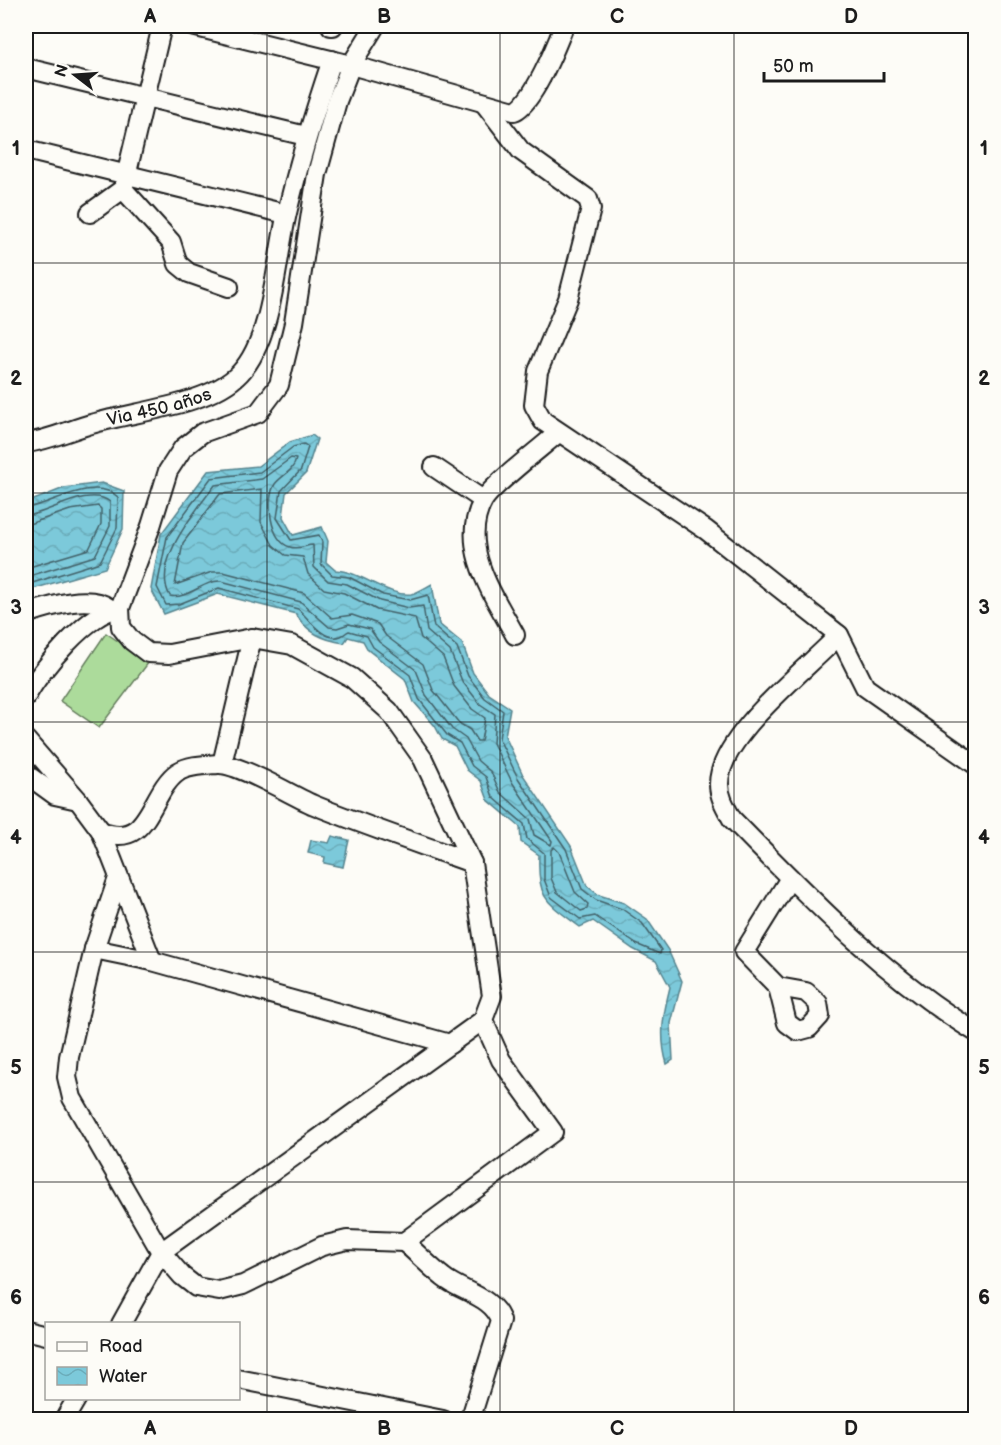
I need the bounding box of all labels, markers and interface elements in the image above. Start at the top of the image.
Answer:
text: A [143,5,157,29]
text: B [377,5,391,29]
text: C [610,5,624,29]
text: D [844,5,858,29]
north arrow [45,45,105,105]
scale bar [764,45,884,83]
text: 50 m [773,56,814,77]
text: N [51,63,73,80]
text: 1 [12,137,20,161]
text: 1 [980,137,988,161]
text: 2 [10,367,22,391]
text: 2 [978,367,990,391]
street label: Via 450 años [105,383,215,431]
text: 3 [10,596,22,620]
text: 3 [978,596,990,620]
text: 4 [10,826,22,850]
text: 4 [978,826,990,850]
text: 5 [10,1056,22,1080]
text: 5 [978,1056,990,1080]
text: 6 [10,1286,22,1310]
text: 6 [978,1286,990,1310]
legend [45,1322,240,1400]
text: Road [99,1336,143,1357]
text: Water [99,1366,147,1387]
text: A [143,1417,157,1441]
text: B [377,1417,391,1441]
text: C [610,1417,624,1441]
text: D [844,1417,858,1441]

